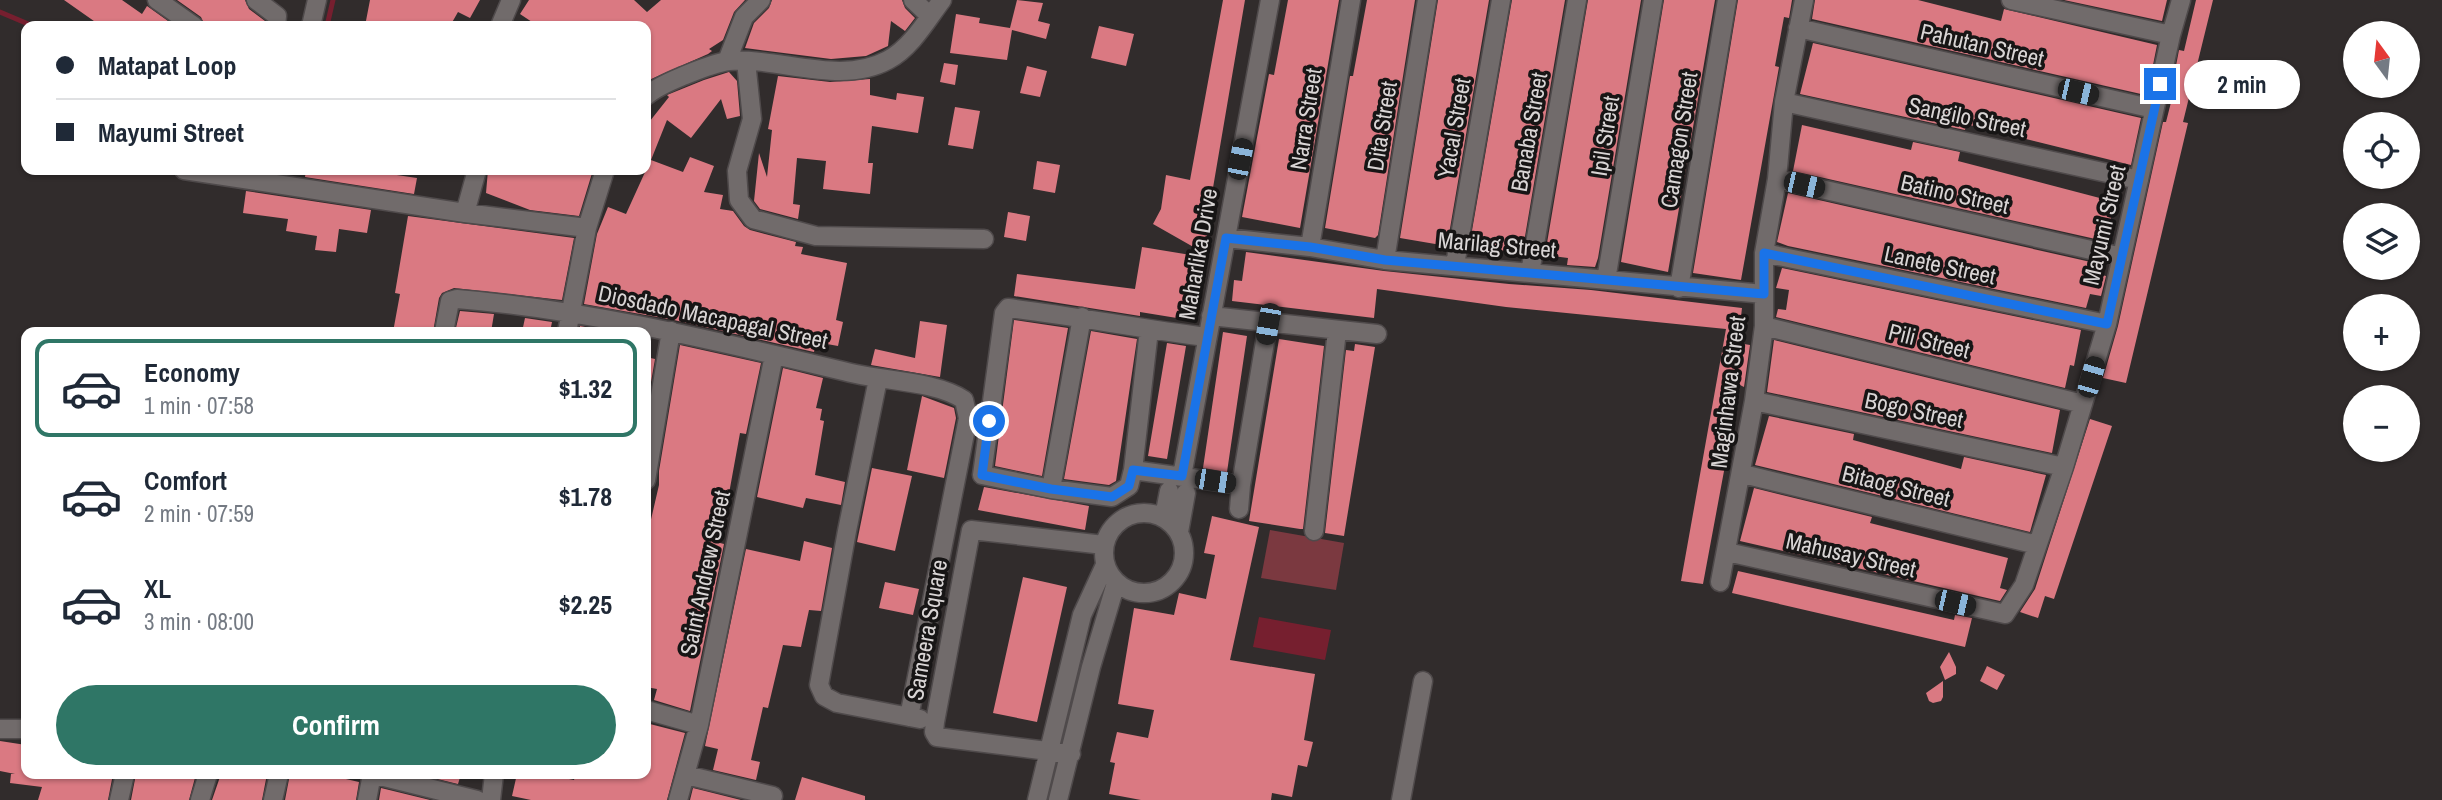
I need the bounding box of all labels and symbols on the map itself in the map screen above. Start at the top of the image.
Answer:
street label: Pahutan Street [1917,15,2047,74]
north arrow [2343,21,2420,98]
callout: 2 min [2184,60,2300,108]
street label: Narra Street [1282,66,1329,172]
route end [2144,68,2176,100]
street label: Banaba Street [1503,70,1554,194]
street label: Camagon Street [1652,70,1705,210]
street label: Yacal Street [1429,75,1478,181]
car [2056,77,2101,107]
street label: Dita Street [1359,79,1404,173]
street label: Sangilo Street [1905,89,2029,144]
street label: Ipil Street [1583,94,1626,178]
car [1226,136,1255,182]
street label: Mayumi Street [2075,162,2132,288]
street label: Batino Street [1898,166,2012,221]
car [1782,170,1827,200]
street label: Maharlika Drive [1171,186,1224,322]
street label: Marilag Street [1437,224,1557,265]
street label: Lanete Street [1881,238,1999,291]
street label: Diosdado Macapagal Street [596,277,831,356]
car [1255,301,1282,347]
street label: Maginhawa Street [1703,314,1752,470]
street label: Pili Street [1885,315,1973,366]
car [2076,354,2107,400]
street label: Bogo Street [1862,384,1966,435]
route start [973,405,1005,437]
street label: Bitaog Street [1839,457,1953,514]
car [1193,467,1238,495]
street label: Saint Andrew Street [672,488,737,658]
street label: Mahusay Street [1783,525,1919,584]
street label: Sameera Square [899,557,954,703]
car [1933,588,1978,618]

